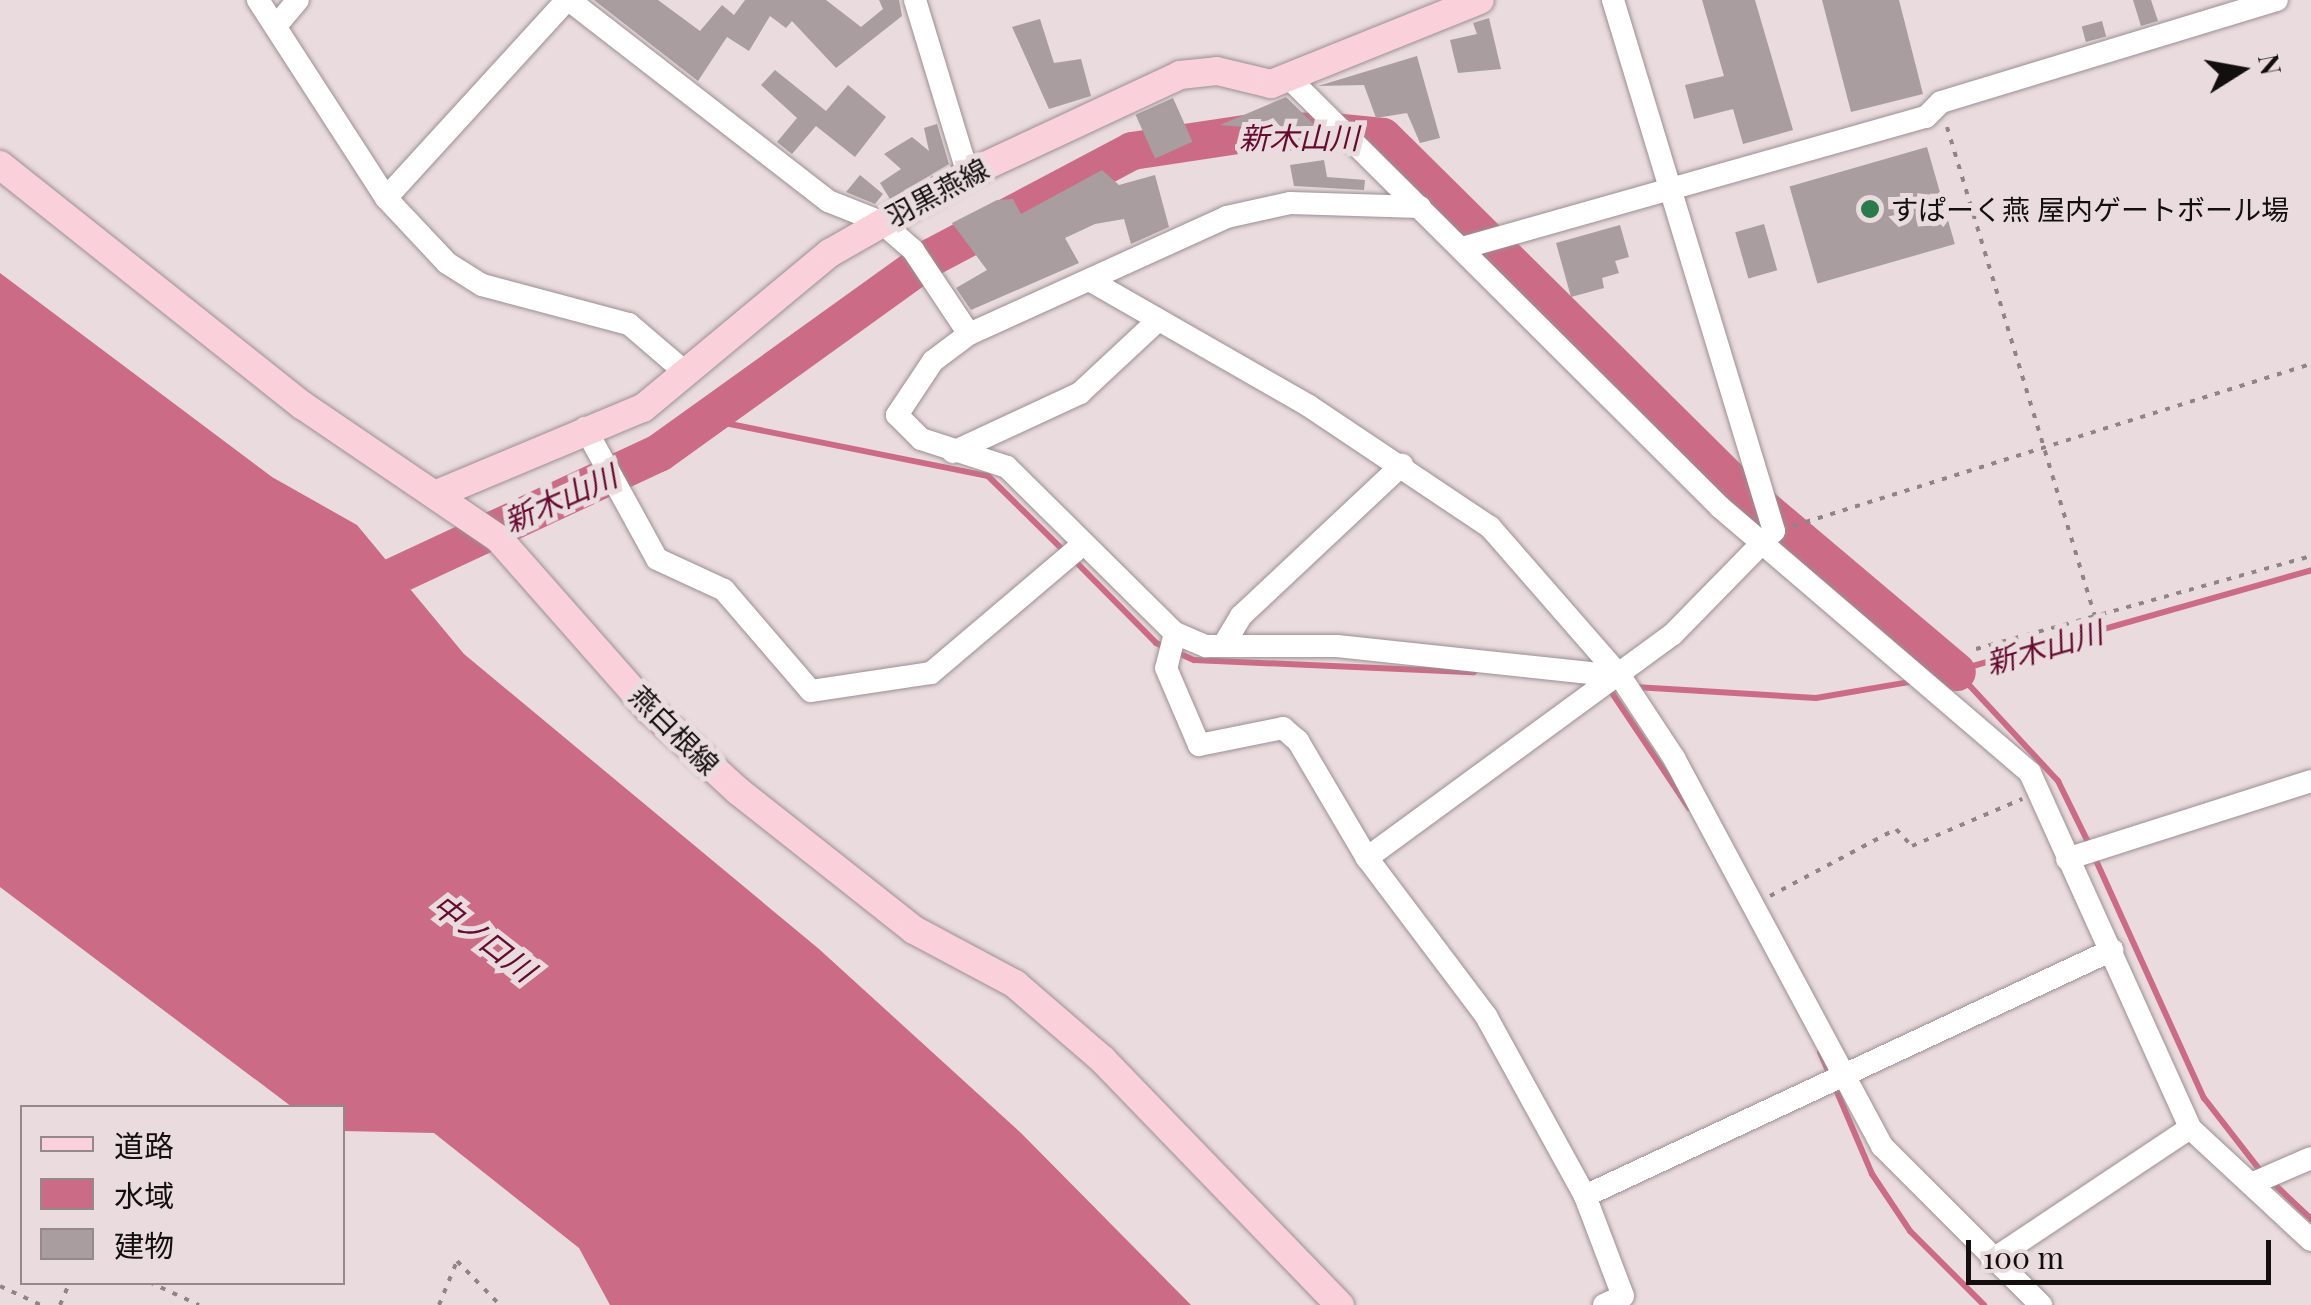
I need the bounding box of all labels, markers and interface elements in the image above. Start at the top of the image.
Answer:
north arrow [2191,20,2291,120]
text: N [2251,51,2291,78]
water label: 新木山川 [1239,119,1359,155]
street label: 羽黒燕線 [880,151,994,233]
place label: すぱーく燕 屋内ゲートボール場 [1890,192,2289,226]
marker: すぱーく燕 屋内ゲートボール場 [1859,198,1881,220]
water label: 新木山川 [498,457,622,539]
water label: 新木山川 [1981,613,2107,681]
street label: 燕白根線 [624,679,726,781]
water label: 中ノ口川 [426,886,542,988]
legend [20,1105,345,1285]
text: 道路 [114,1125,174,1165]
text: 水域 [114,1175,174,1215]
scale bar [1971,1220,2276,1282]
text: 建物 [114,1225,174,1265]
text: 100 m [1983,1237,2064,1277]

